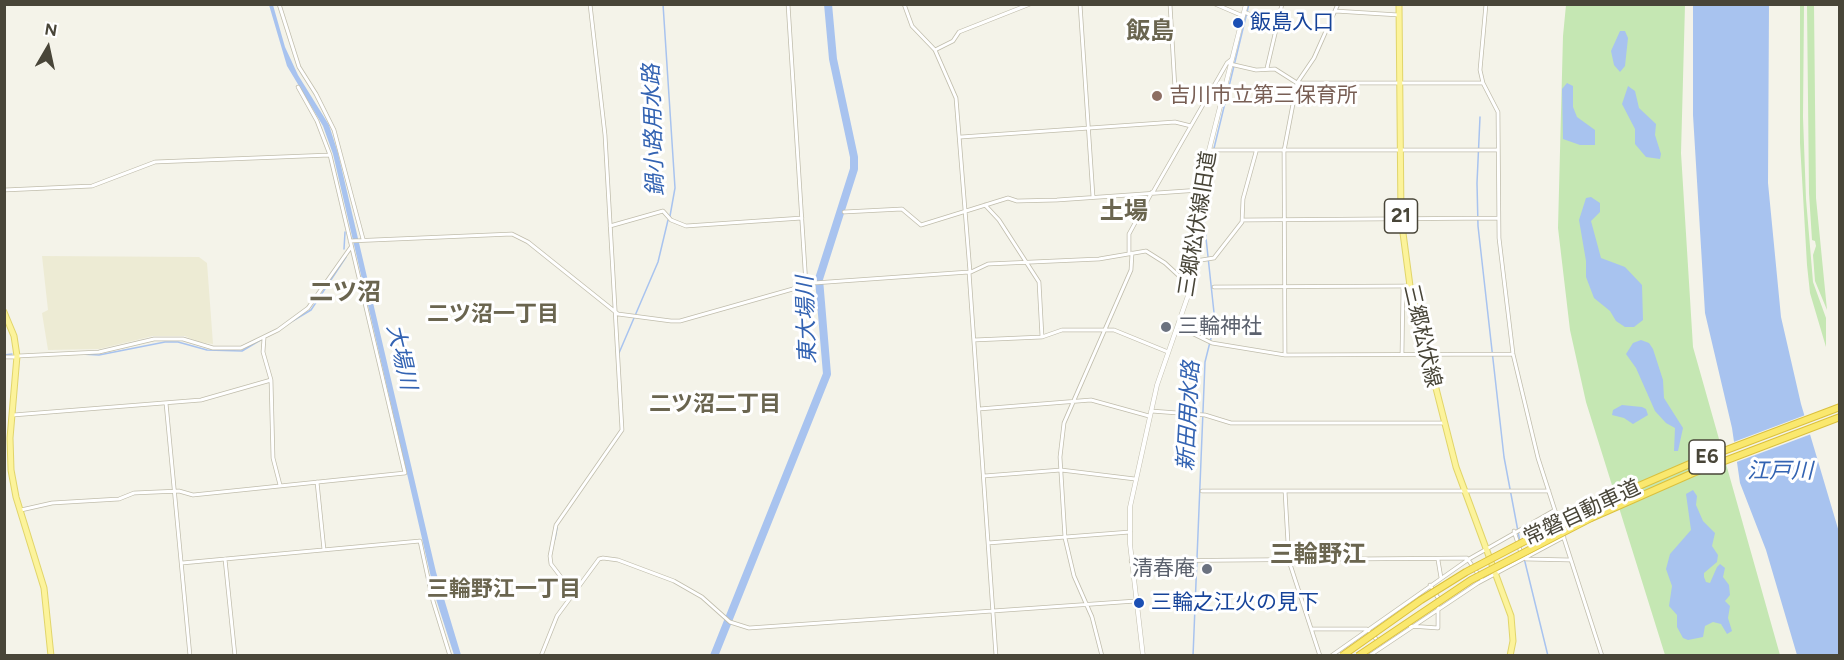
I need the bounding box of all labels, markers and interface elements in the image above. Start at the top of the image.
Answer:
place label: 飯島入口 [1250,10,1334,36]
marker: 飯島入口 [1231,16,1245,30]
north arrow [18,18,78,78]
district label: 飯島 [1126,18,1174,46]
text: N [43,19,58,40]
water label: 鍋小路用水路 [639,64,669,196]
place label: 吉川市立第三保育所 [1169,83,1358,109]
marker: 吉川市立第三保育所 [1150,89,1164,103]
street label: 三郷松伏線旧道 [1174,149,1222,299]
district label: 土場 [1100,198,1148,226]
road number: 21 [1384,199,1418,233]
water label: 東大場川 [792,276,822,364]
district label: 二ツ沼 [309,279,381,307]
street label: 三郷松伏線 [1398,282,1446,390]
district label: 二ツ沼一丁目 [427,302,559,328]
place label: 三輪神社 [1178,314,1262,340]
marker: 三輪神社 [1159,320,1173,334]
water label: 大場川 [381,322,421,392]
water label: 新田用水路 [1173,360,1205,472]
district label: 二ツ沼二丁目 [649,392,781,418]
road number: E6 [1689,440,1725,474]
water label: 江戸川 [1747,459,1813,485]
street label: 常磐自動車道 [1520,475,1644,551]
district label: 三輪野江 [1270,541,1366,569]
place label: 清春庵 [1132,556,1195,582]
marker: 清春庵 [1200,562,1214,576]
district label: 三輪野江一丁目 [427,577,581,603]
place label: 三輪之江火の見下 [1151,590,1319,616]
marker: 三輪之江火の見下 [1132,596,1146,610]

